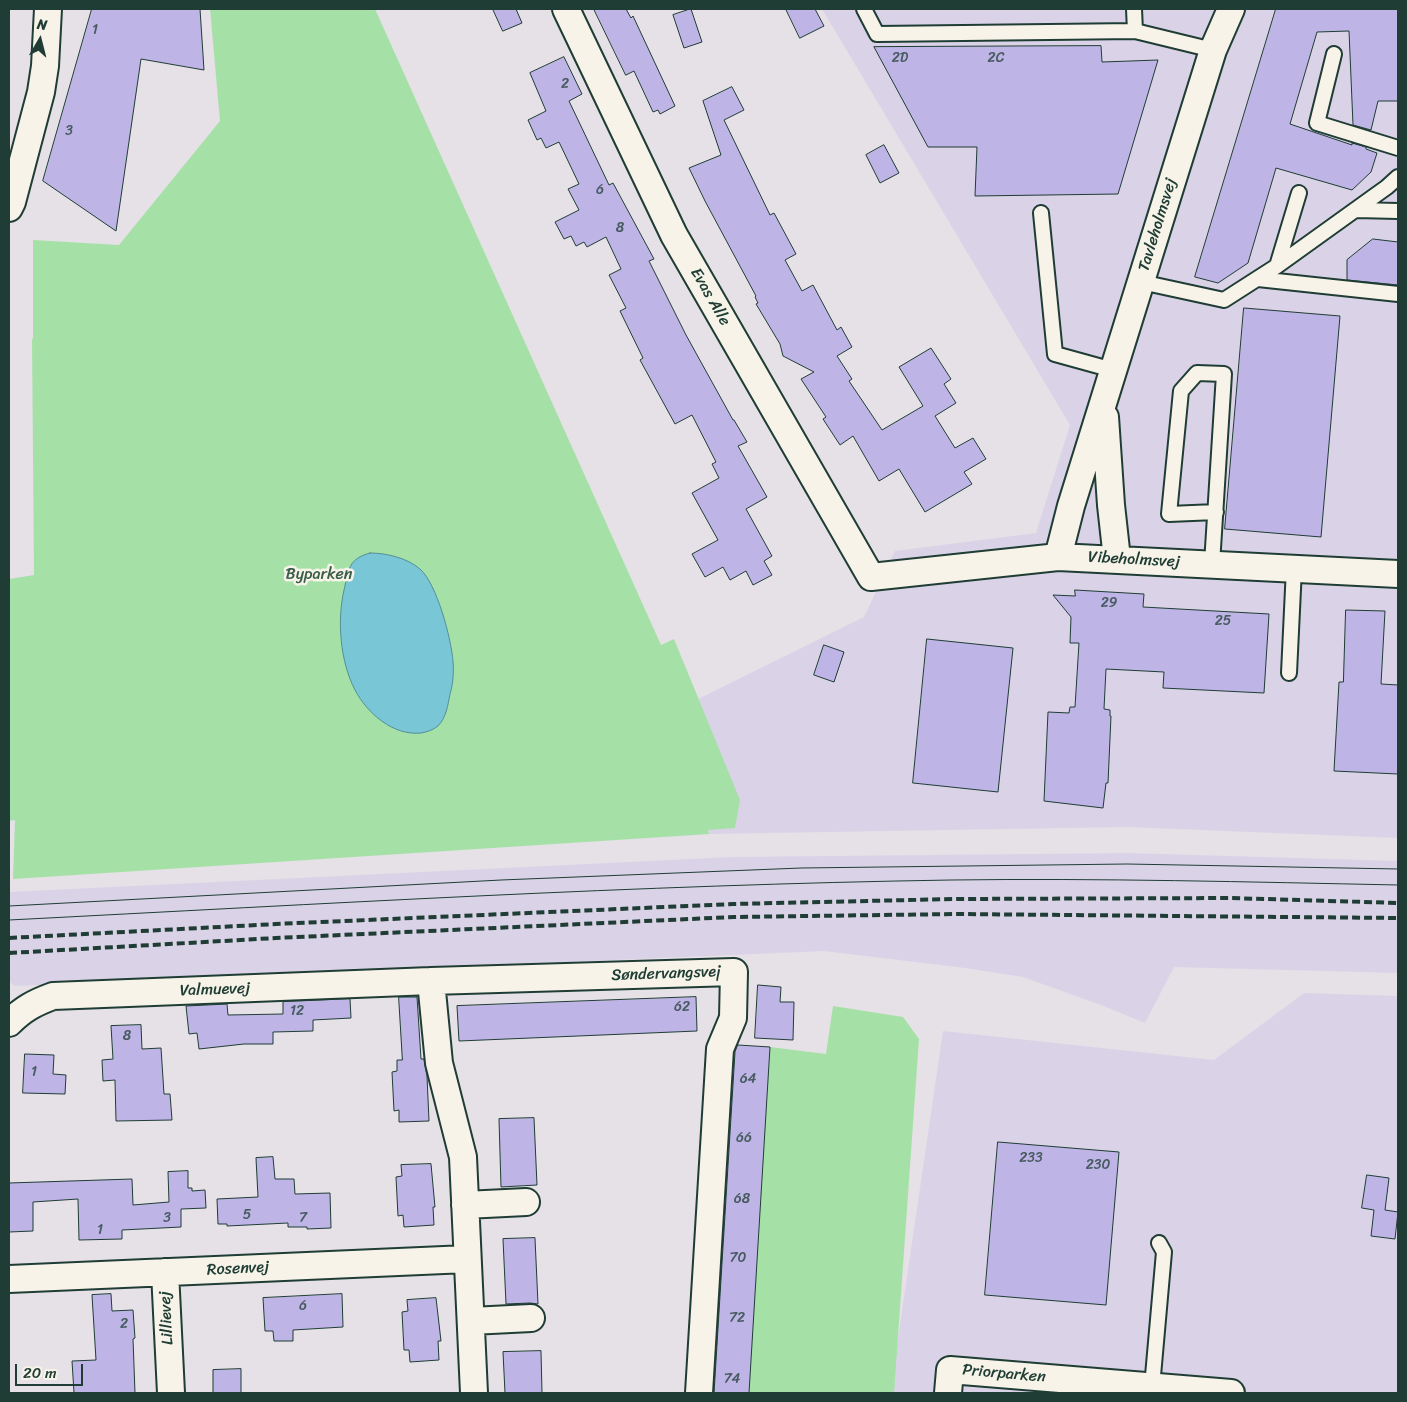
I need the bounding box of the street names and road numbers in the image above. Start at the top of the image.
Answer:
street label: Tavleholmsvej [1135,176,1181,274]
street label: Evas Alle [686,265,734,329]
street label: Vibeholmsvej [1087,548,1181,572]
street label: Søndervangsvej [611,962,721,986]
street label: Valmuevej [179,979,251,1001]
street label: Rosenvej [206,1258,270,1280]
street label: Lillievej [156,1291,178,1345]
street label: Priorparken [961,1361,1047,1387]

